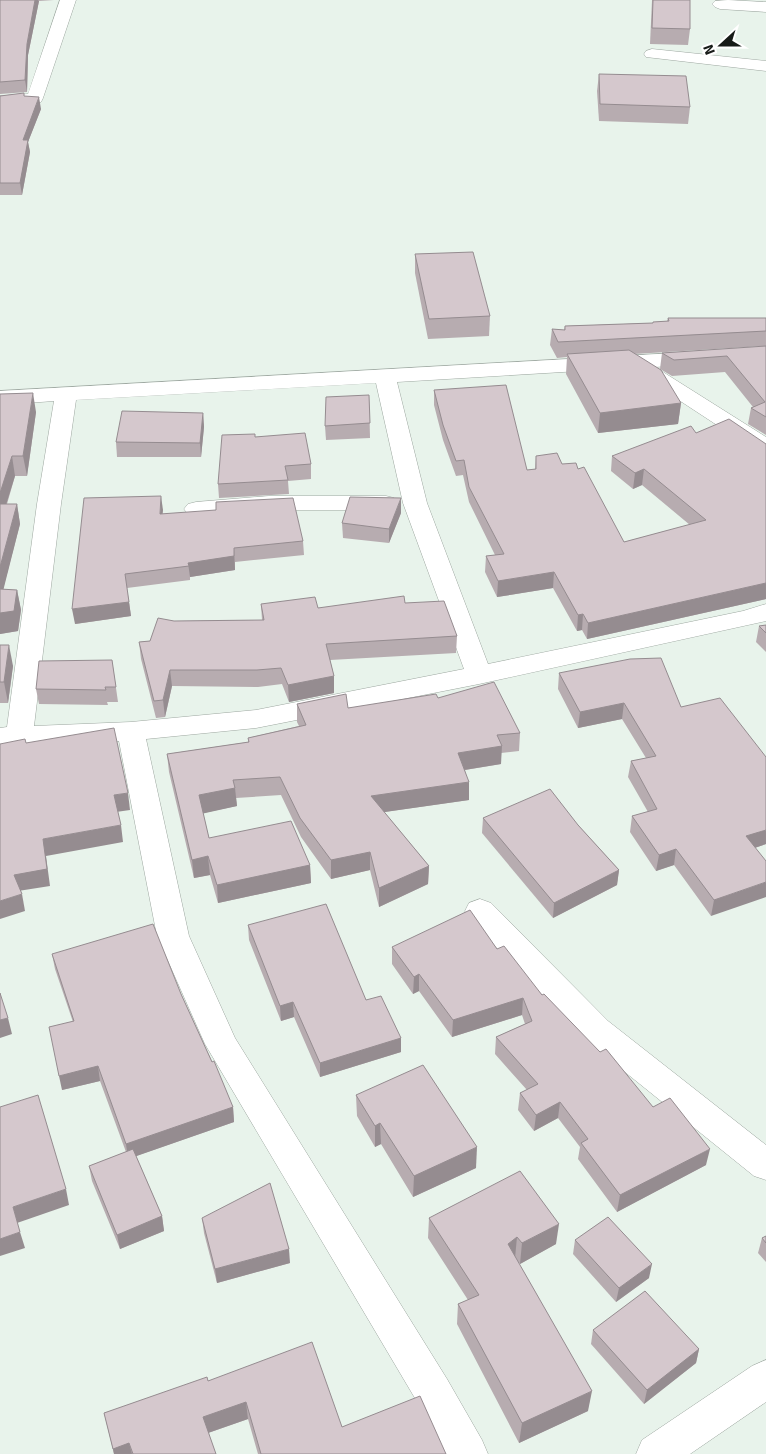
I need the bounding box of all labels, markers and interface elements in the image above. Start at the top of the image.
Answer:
north arrow [696,20,746,70]
text: N [700,42,719,57]

